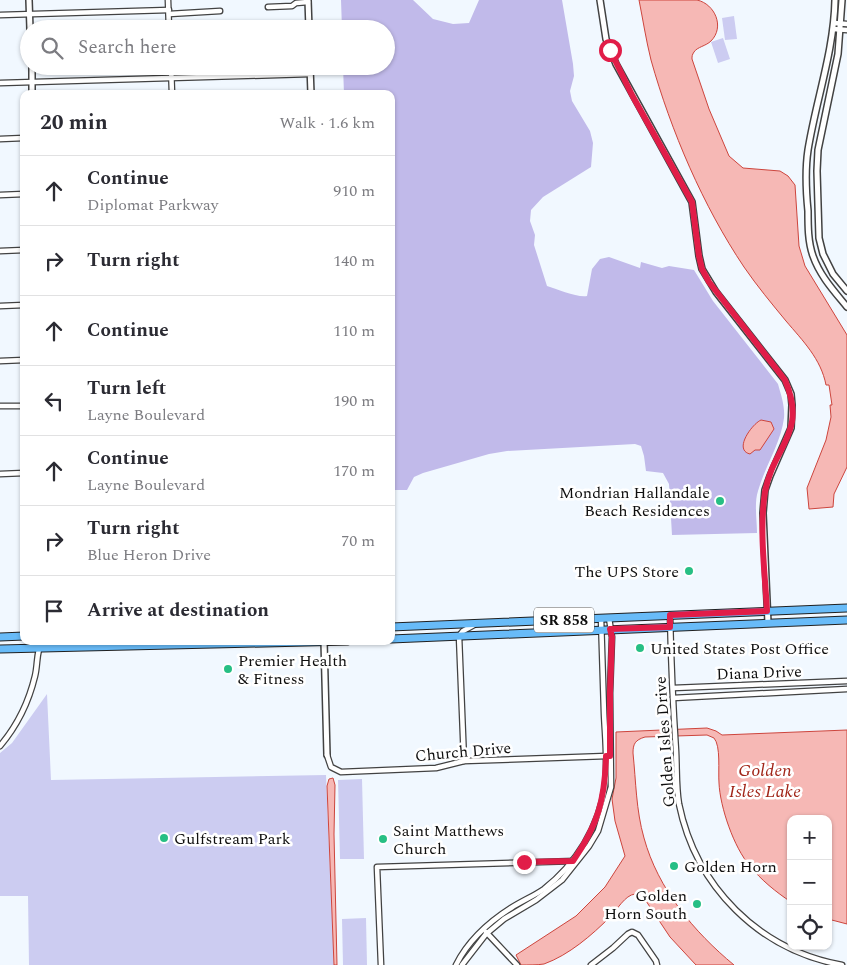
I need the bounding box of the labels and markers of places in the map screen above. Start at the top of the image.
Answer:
place label: Mondrian Hallandale Beach Residences [559,481,710,523]
marker: Mondrian Hallandale Beach Residences [714,495,726,507]
place label: The UPS Store [574,560,679,584]
marker: The UPS Store [683,565,695,577]
place label: United States Post Office [650,637,829,661]
marker: United States Post Office [634,642,646,654]
place label: Premier Health & Fitness [238,649,347,691]
marker: Premier Health & Fitness [222,663,234,675]
place label: Saint Matthews Church [393,819,504,861]
place label: Gulfstream Park [174,827,291,851]
marker: Gulfstream Park [158,832,170,844]
marker: Saint Matthews Church [377,833,389,845]
place label: Golden Horn [684,855,777,879]
marker: Golden Horn [668,860,680,872]
place label: Golden Horn South [604,884,687,926]
marker: Golden Horn South [691,898,703,910]

